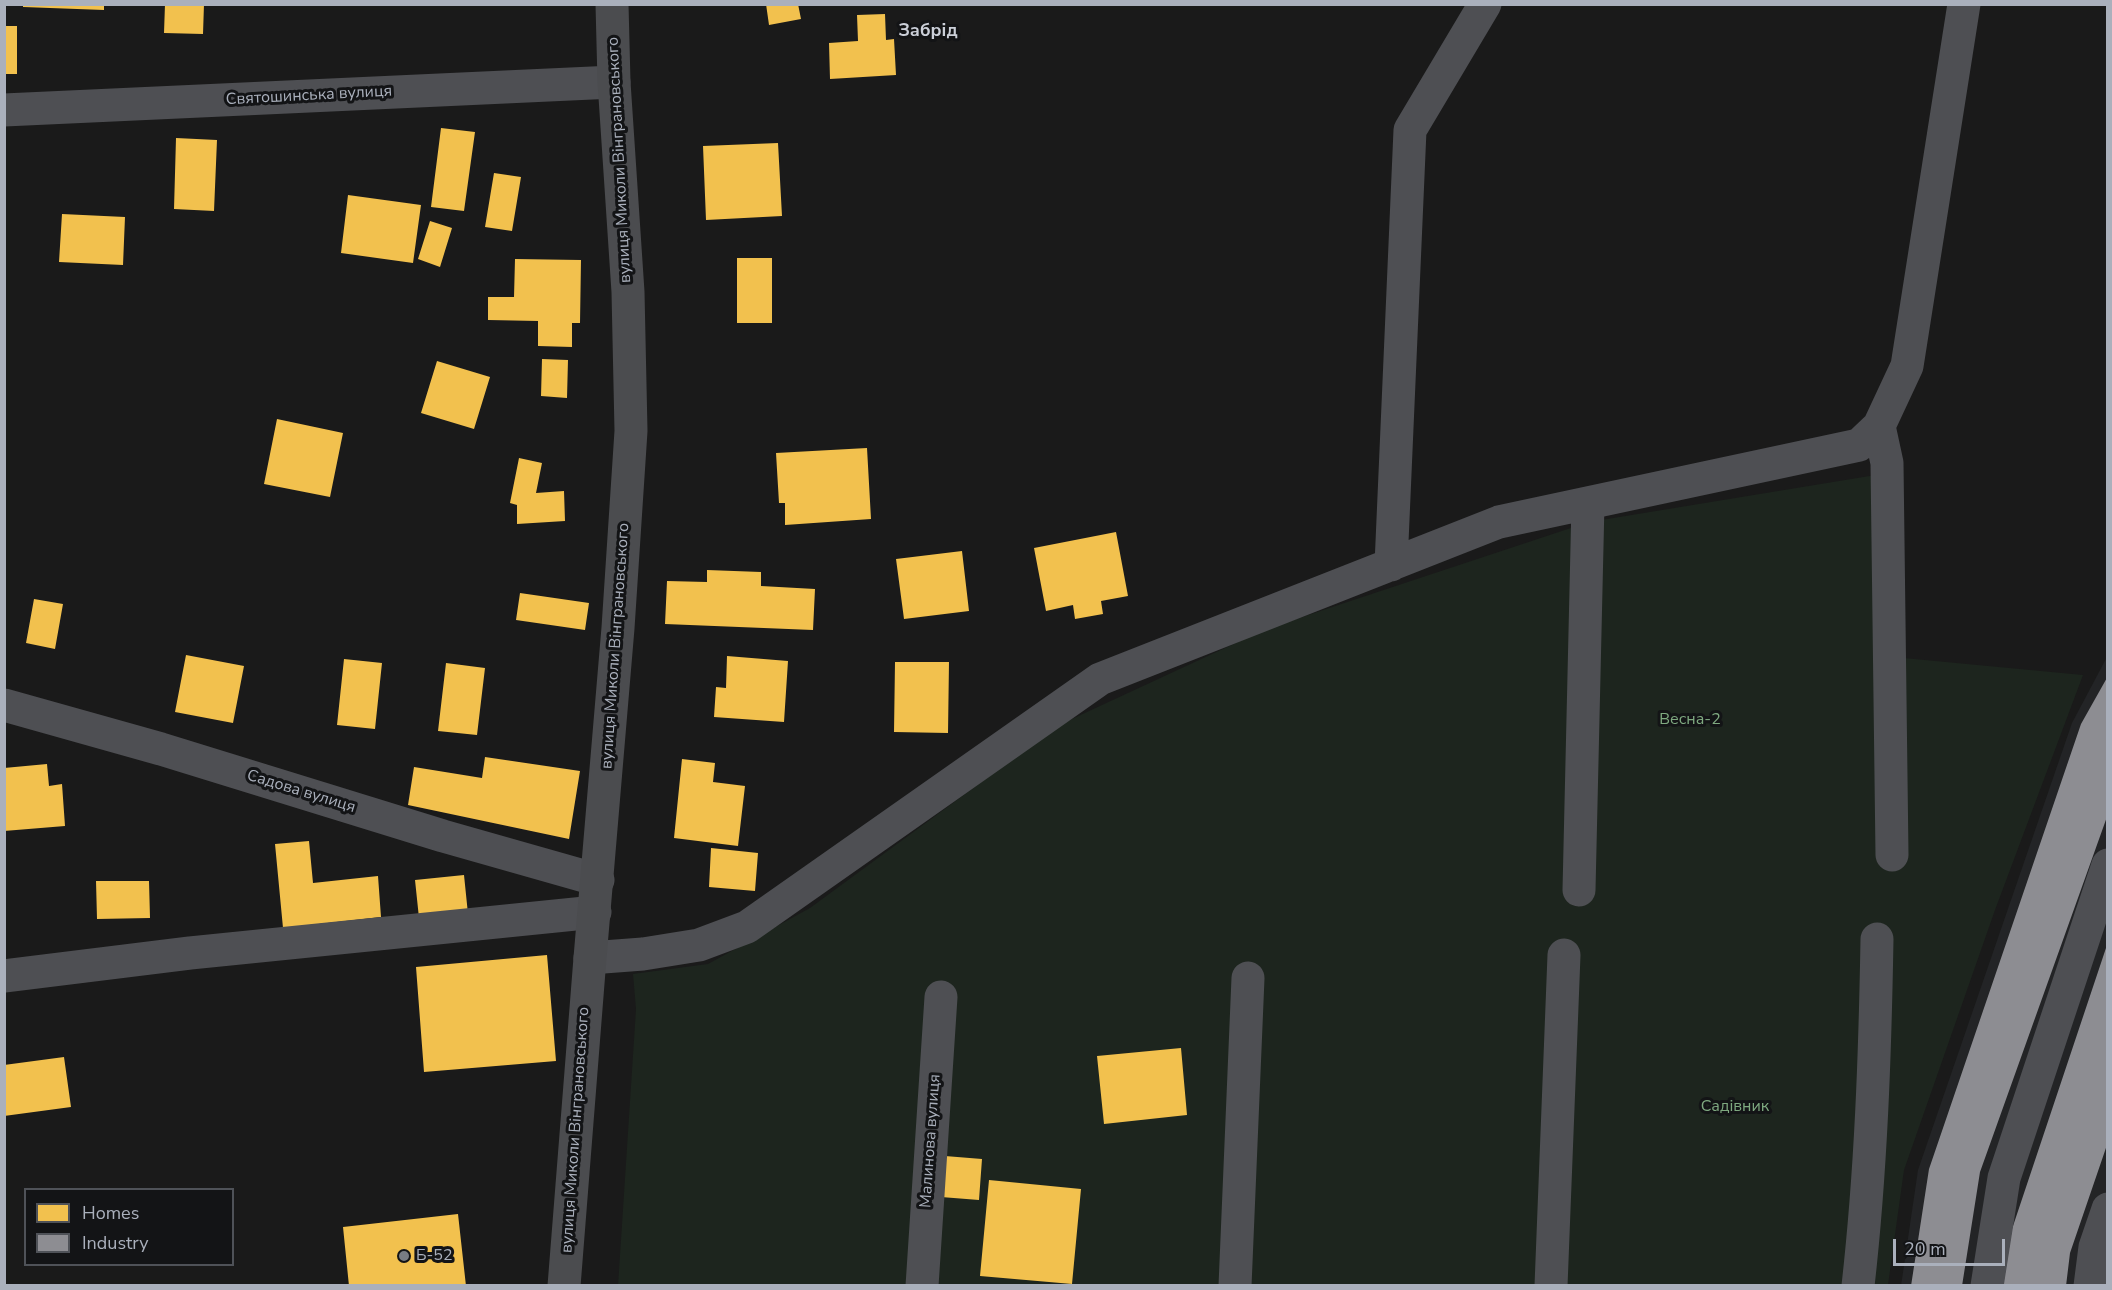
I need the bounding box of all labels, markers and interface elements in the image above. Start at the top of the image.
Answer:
district label: Забрід [898,21,958,43]
street label: вулиця Миколи Вінграновського [604,36,636,284]
street label: Святошинська вулиця [225,82,393,110]
street label: вулиця Миколи Вінграновського [598,522,634,770]
park label: Весна-2 [1659,710,1721,730]
street label: Садова вулиця [244,766,358,818]
street label: вулиця Миколи Вінграновського [558,1006,594,1254]
street label: Малинова вулиця [917,1073,945,1209]
park label: Садівник [1701,1097,1769,1117]
legend [24,1188,234,1266]
text: Homes [82,1201,139,1225]
scale bar [1896,1227,2008,1265]
text: Industry [82,1231,149,1255]
text: 20 m [1904,1237,1946,1261]
place label: Б-52 [416,1246,453,1266]
marker: Б-52 [397,1249,411,1263]

